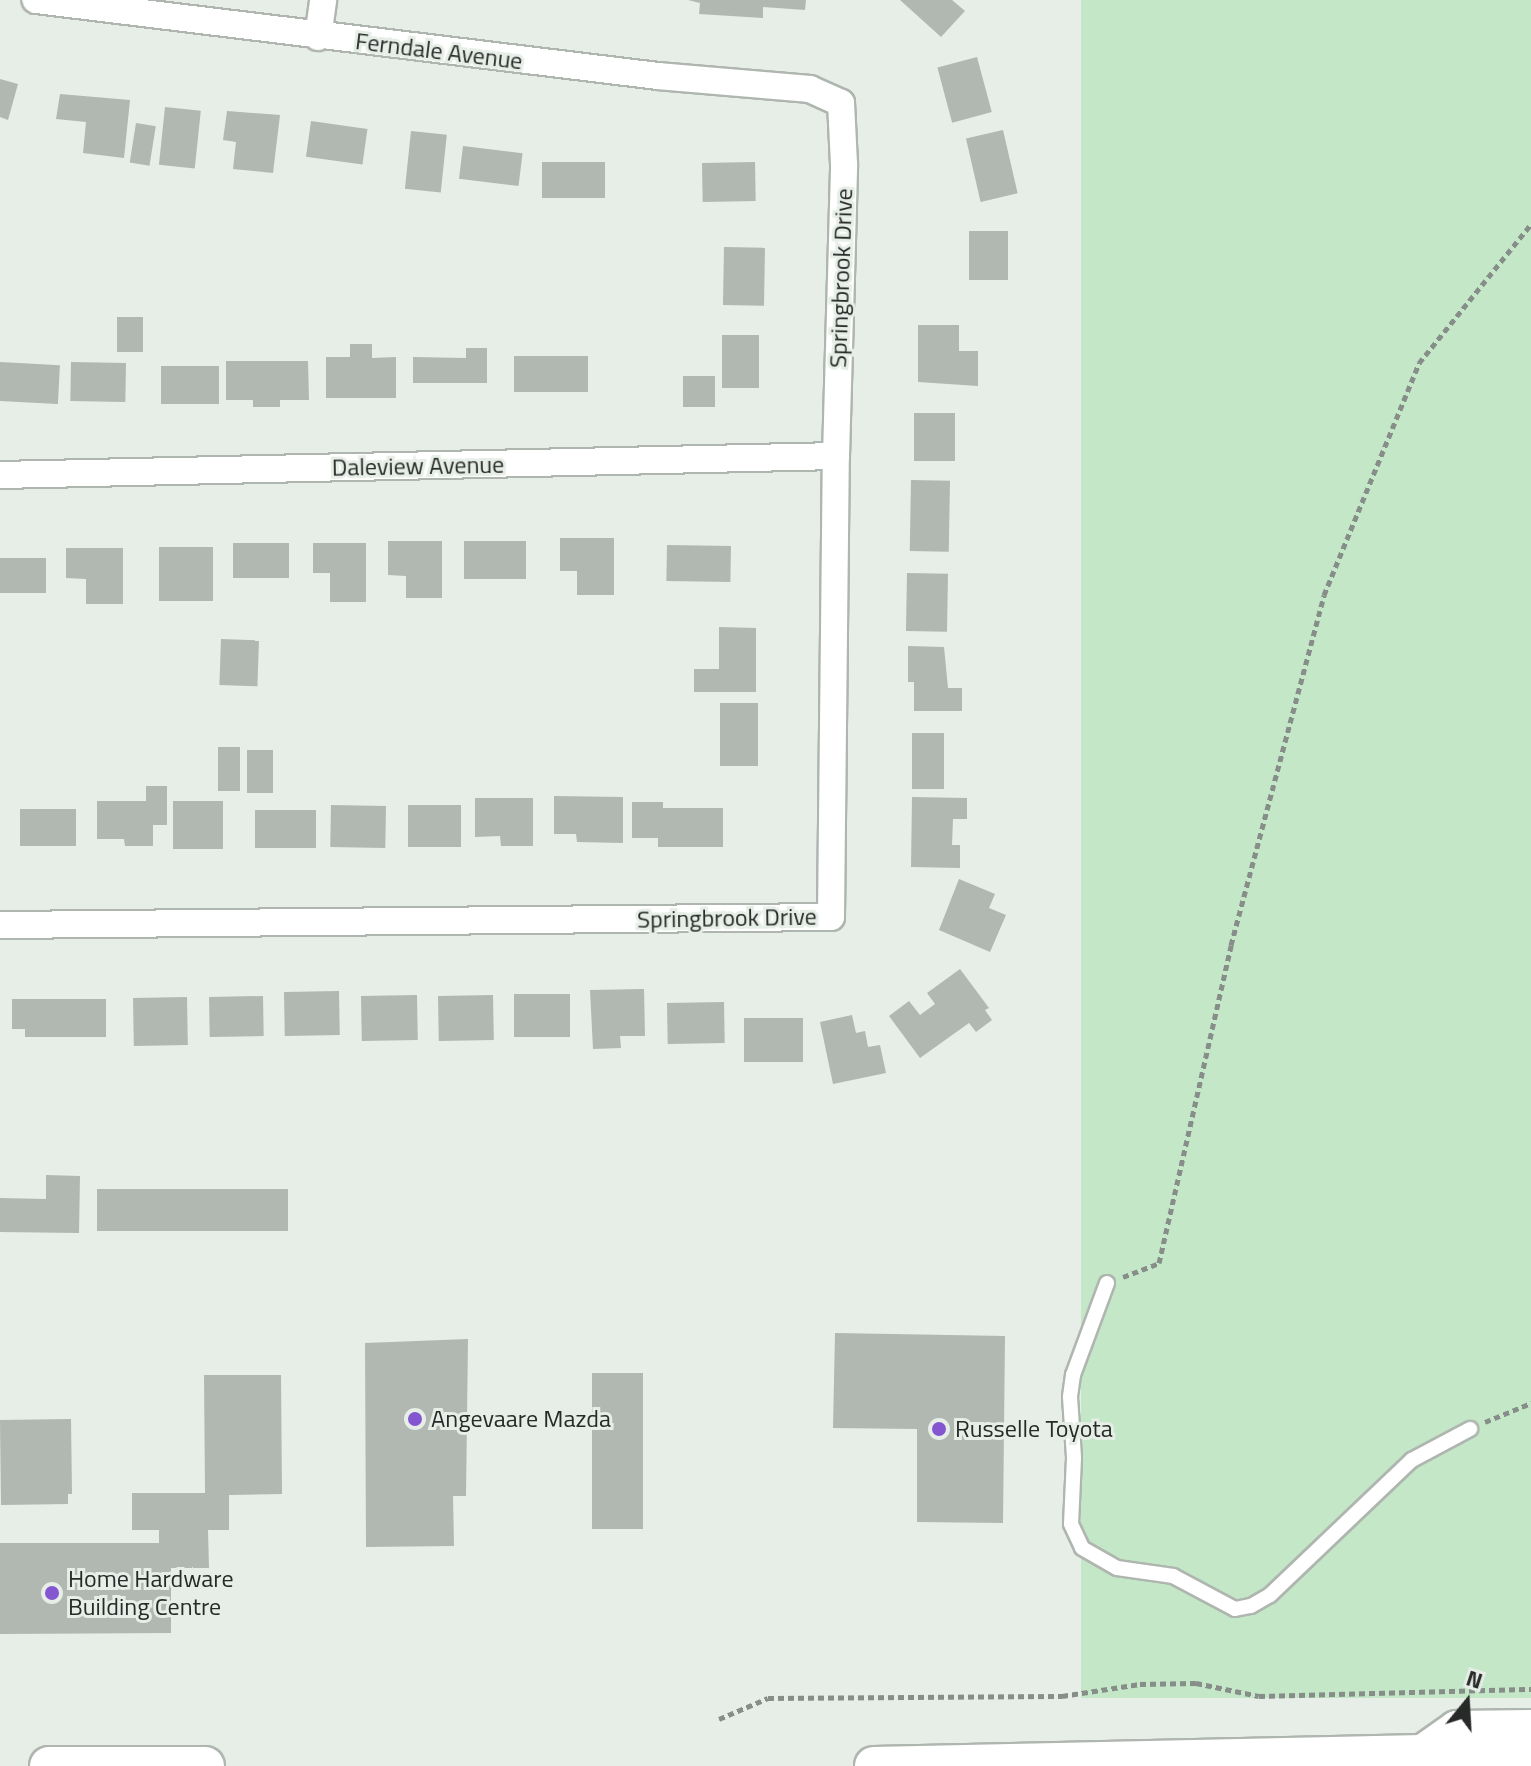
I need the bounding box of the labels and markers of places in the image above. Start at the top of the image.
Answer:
place label: Angevaare Mazda [431,1405,611,1433]
marker: Angevaare Mazda [406,1410,424,1428]
place label: Russelle Toyota [955,1415,1113,1443]
marker: Russelle Toyota [930,1420,948,1438]
place label: Home Hardware Building Centre [68,1565,234,1621]
marker: Home Hardware Building Centre [43,1584,61,1602]

